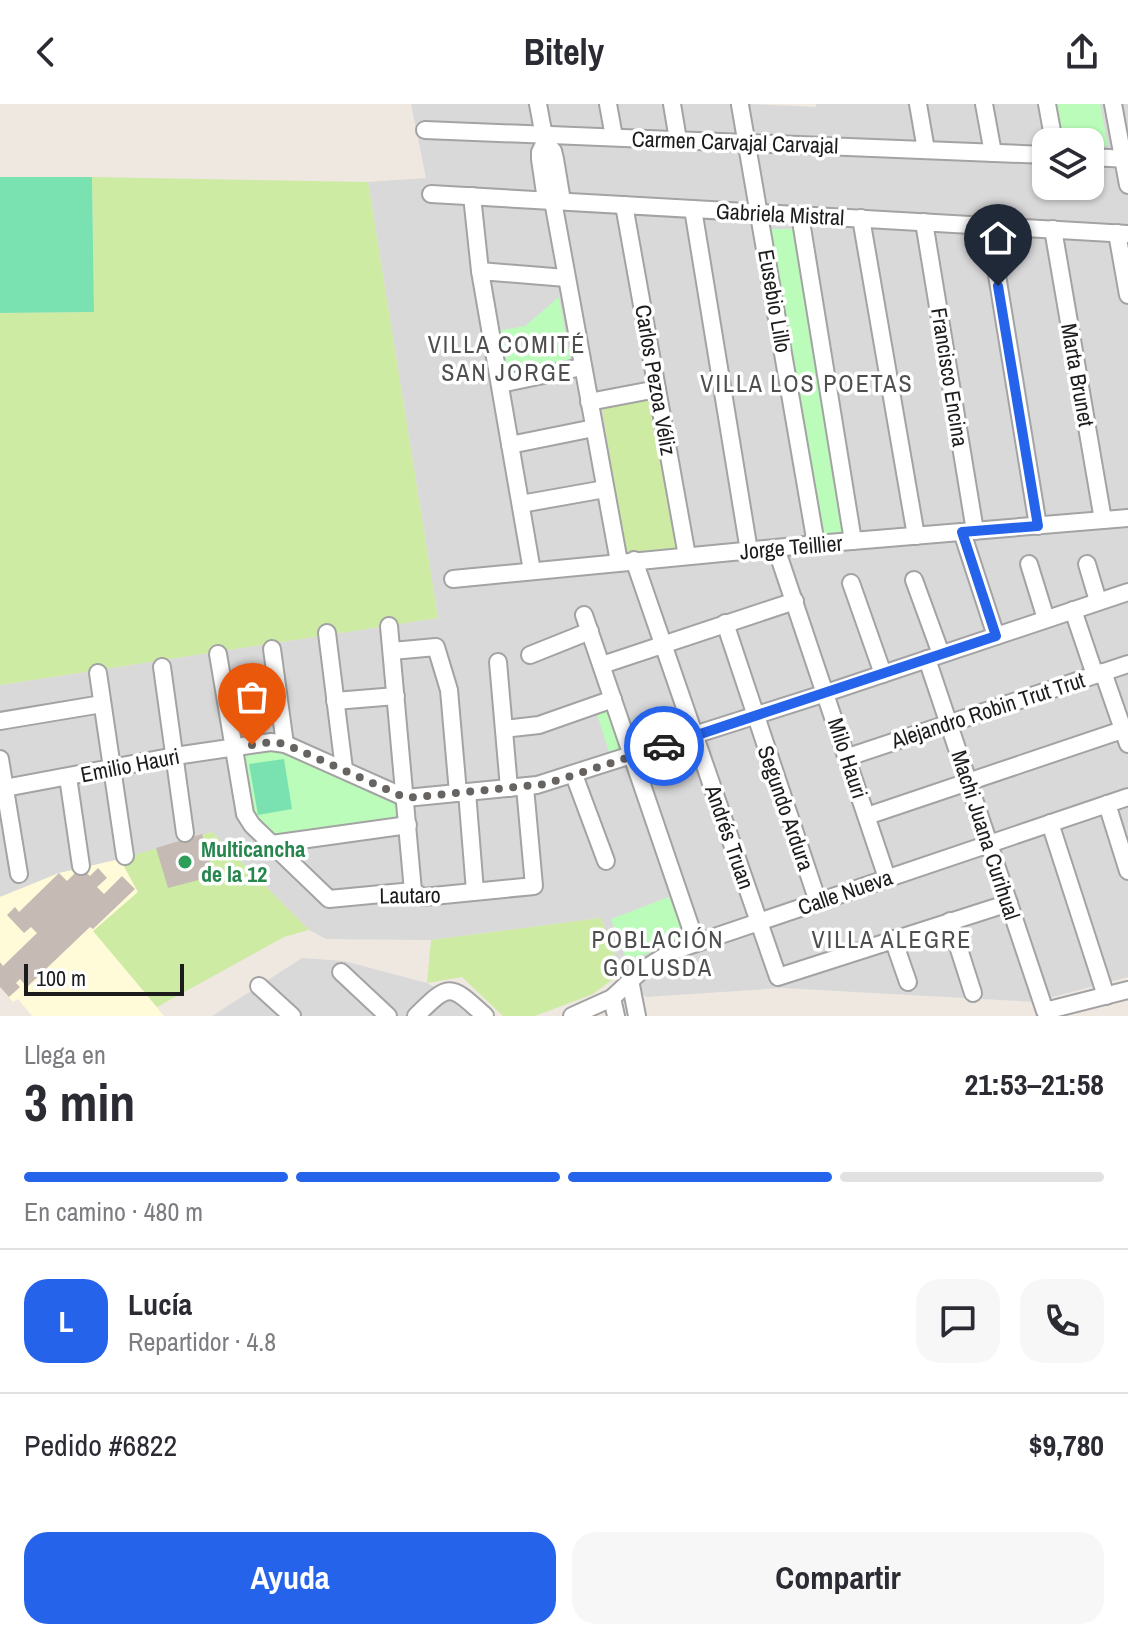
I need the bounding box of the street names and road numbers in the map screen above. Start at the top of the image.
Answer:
street label: Carmen Carvajal Carvajal [631,123,839,161]
street label: Gabriela Mistral [715,196,845,232]
street label: Eusebio Lillo [751,247,799,355]
street label: Carlos Pezoa Véliz [628,302,684,458]
street label: Francisco Encina [924,305,976,449]
street label: Marta Brunet [1054,321,1102,429]
street label: Jorge Teillier [738,528,844,566]
street label: Alejandro Robin Trut Trut [887,665,1089,756]
street label: Milo Hauri [821,714,875,802]
street label: Emilio Hauri [78,741,182,789]
street label: Segundo Ardura [751,741,821,875]
street label: Machi Juana Curihual [944,746,1028,924]
street label: Andrés Truan [698,780,762,893]
street label: Calle Nueva [794,862,896,922]
street label: Lautaro [379,879,441,911]

